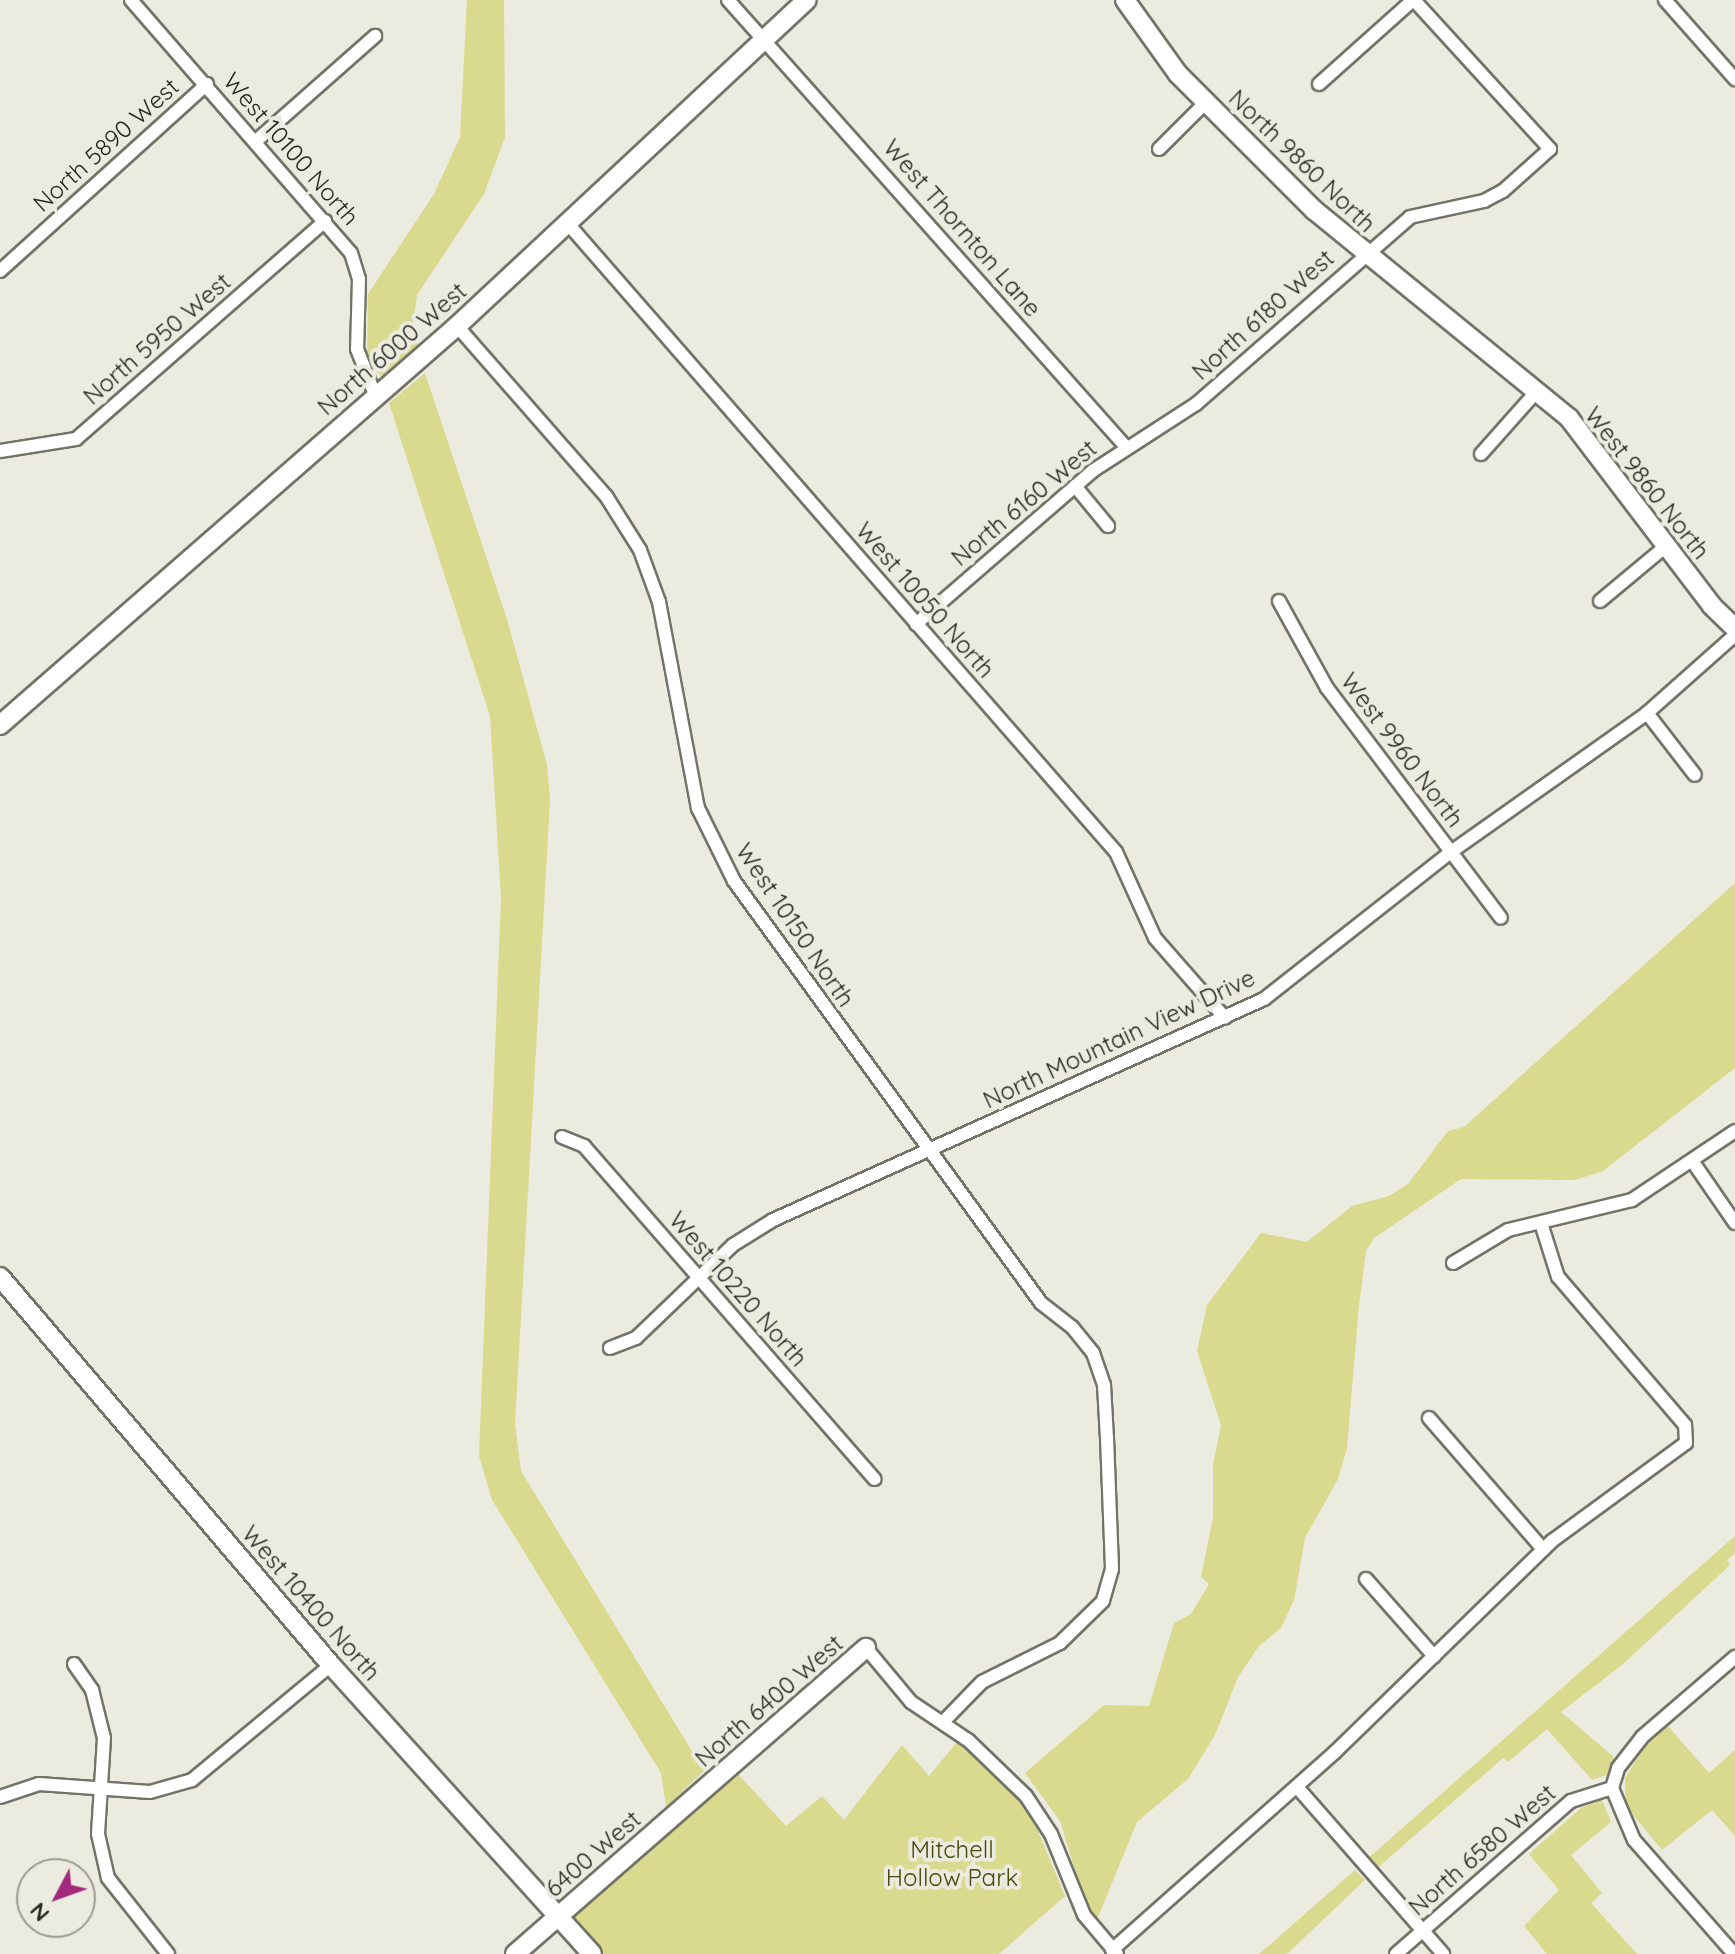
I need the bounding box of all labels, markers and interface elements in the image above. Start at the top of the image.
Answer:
street label: West 10100 North [217,67,365,231]
street label: North 5890 West [27,72,185,218]
street label: North 9860 North [1223,84,1381,238]
street label: West Thornton Lane [877,133,1047,323]
street label: North 6180 West [1186,244,1340,386]
street label: North 5950 West [77,267,237,411]
street label: North 6000 West [312,277,472,421]
street label: West 9860 North [1579,401,1715,565]
street label: North 6160 West [946,434,1102,572]
street label: West 10050 North [850,516,1000,684]
street label: West 9960 North [1335,667,1469,833]
street label: West 10150 North [730,838,860,1012]
street label: North Mountain View Drive [978,963,1260,1115]
street label: West 10220 North [663,1206,813,1372]
street label: West 10400 North [236,1520,386,1686]
street label: North 6400 West [689,1629,849,1773]
street label: North 6580 West [1403,1778,1561,1922]
street label: 6400 West [539,1805,647,1903]
park label: Mitchell Hollow Park [886,1836,1018,1892]
north arrow [16,1858,96,1938]
text: N [24,1897,55,1928]

